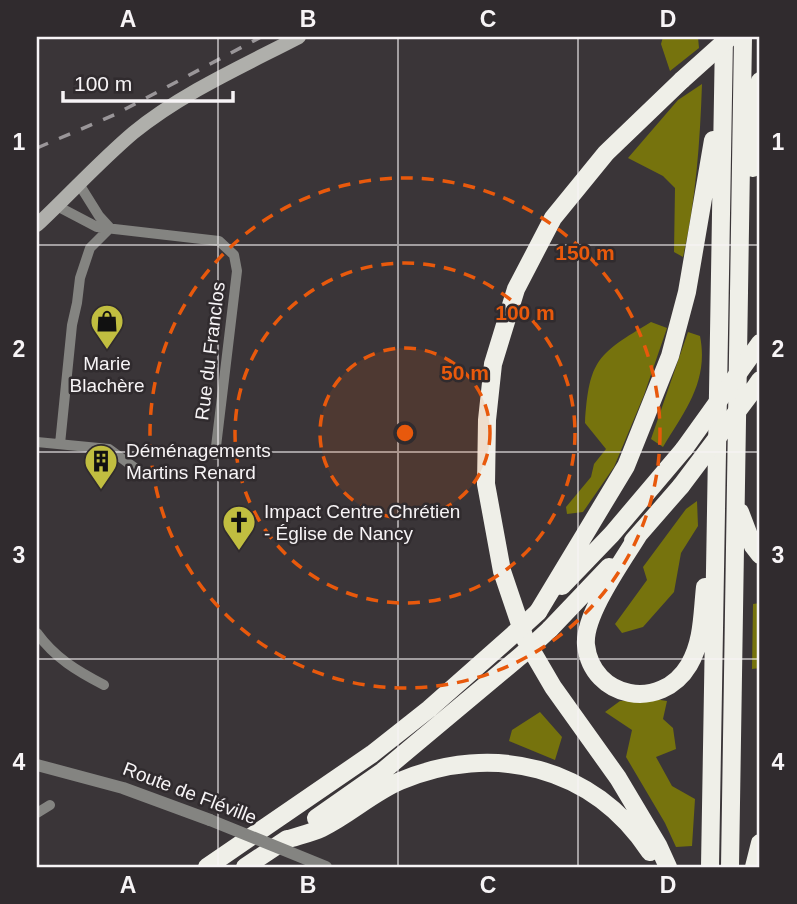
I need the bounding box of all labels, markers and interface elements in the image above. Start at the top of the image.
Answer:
text: A [120,6,136,32]
text: B [300,6,316,32]
text: C [480,6,496,32]
text: D [660,6,676,32]
scale bar [63,60,233,104]
text: 100 m [74,72,132,95]
text: 1 [13,129,26,155]
text: 1 [772,129,785,155]
text: 150 m [555,241,615,264]
street label: Rue du Franclos [191,281,229,421]
text: 100 m [495,301,555,324]
shop icon: Marie Blachère [88,302,126,351]
text: 2 [13,336,25,362]
text: 2 [772,336,784,362]
place label: Marie Blachère [70,353,145,396]
text: 50 m [441,361,489,384]
centre of rings [393,421,417,445]
place label: Déménagements Martins Renard [126,440,271,483]
building icon: Déménagements Martins Renard [82,442,120,491]
place label: Impact Centre Chrétien - Église de Nancy [264,501,460,544]
church icon: Impact Centre Chrétien - Église de Nancy [220,503,258,552]
text: 3 [13,542,25,568]
text: 3 [772,542,784,568]
text: 4 [13,749,26,775]
text: 4 [772,749,785,775]
street label: Route de Fléville [120,758,260,828]
text: A [120,872,136,898]
text: B [300,872,316,898]
text: C [480,872,496,898]
text: D [660,872,676,898]

